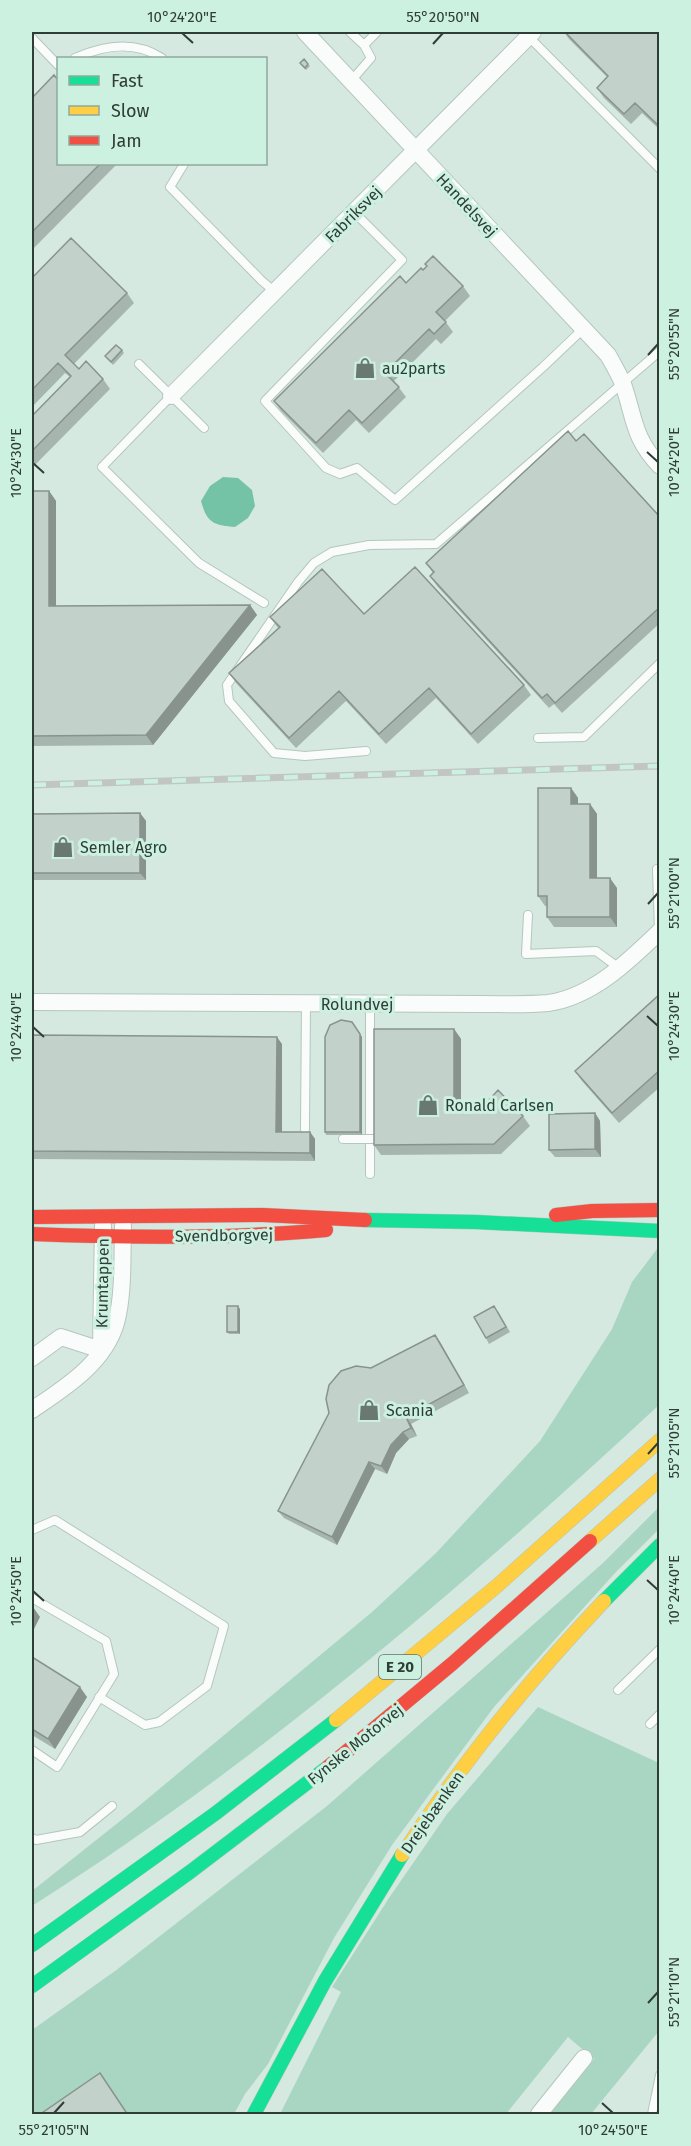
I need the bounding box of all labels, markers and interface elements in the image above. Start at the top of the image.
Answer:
text: 10°24'20"E [147,8,217,26]
text: 55°20'50"N [406,8,480,26]
legend [57,57,267,165]
text: Fast [111,70,144,92]
text: Slow [111,100,150,122]
text: Jam [111,130,142,152]
street label: Handelsvej [432,170,501,241]
street label: Fabriksvej [321,182,386,247]
text: 55°20'55"N [665,308,683,380]
shop icon: au2parts [353,356,377,380]
place label: au2parts [382,359,445,378]
text: 10°24'20"E [665,427,683,497]
text: 10°24'30"E [7,428,25,498]
shop icon: Semler Agro [51,835,75,859]
place label: Semler Agro [80,838,167,857]
text: 55°21'00"N [665,857,683,929]
text: 10°24'30"E [665,991,683,1061]
text: 10°24'40"E [7,992,25,1062]
street label: Rolundvej [321,995,393,1014]
shop icon: Ronald Carlsen [416,1093,440,1117]
place label: Ronald Carlsen [445,1096,554,1115]
street label: Svendborgvej [175,1225,273,1246]
street label: Krumtappen [92,1238,113,1328]
shop icon: Scania [357,1398,381,1422]
place label: Scania [386,1401,434,1420]
text: 55°21'05"N [665,1408,683,1479]
text: 10°24'40"E [665,1555,683,1625]
text: 10°24'50"E [7,1556,25,1626]
road number: E 20 [379,1655,421,1679]
street label: Fynske Motorvej [304,1700,407,1789]
street label: Drejebænken [397,1767,468,1857]
text: 55°21'10"N [665,1957,683,2027]
text: 55°21'05"N [19,2121,90,2139]
text: 10°24'50"E [578,2121,648,2139]

